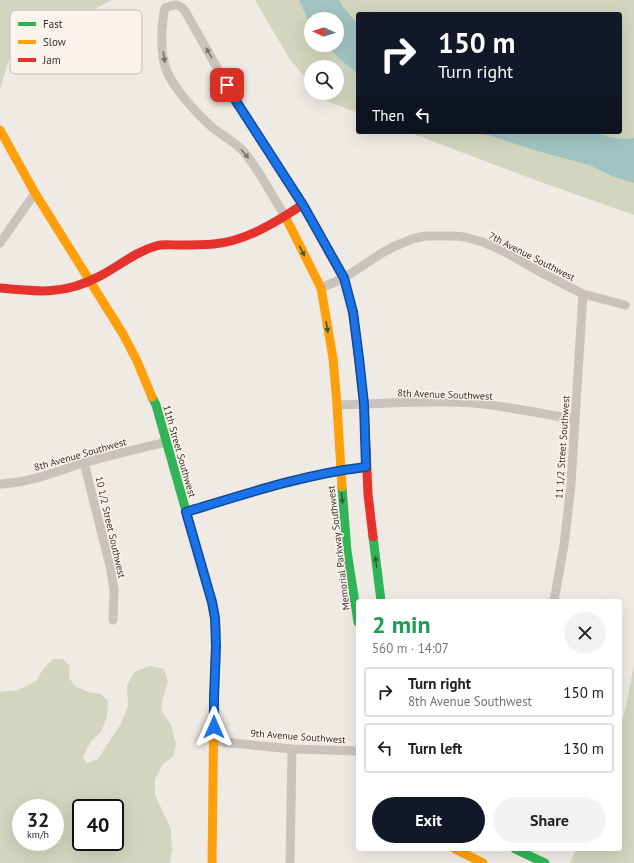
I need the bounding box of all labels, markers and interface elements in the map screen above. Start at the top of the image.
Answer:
legend [10,10,142,74]
north arrow [304,12,344,52]
map controls [304,12,344,100]
text: Fast [43,17,63,31]
text: 150 m [438,24,515,61]
icon: right [372,28,424,80]
text: Slow [43,35,66,49]
one-way arrow [206,47,212,59]
one-way arrow [161,51,167,63]
text: Jam [42,53,61,67]
button: search [304,60,344,100]
text: Turn right [438,60,513,83]
pin [210,68,244,102]
icon: arrive [216,74,238,96]
icon: left [412,104,434,126]
text: Then [372,106,404,125]
one-way arrow [241,149,250,160]
street label: 7th Avenue Southwest [486,229,578,284]
one-way arrow [299,246,305,257]
one-way arrow [324,321,330,333]
street label: 8th Avenue Southwest [397,386,493,403]
street label: 11 1/2 Street Southwest [552,394,573,499]
street label: 11th Street Southwest [160,403,199,499]
street label: 8th Avenue Southwest [32,435,128,474]
street label: 10 1/2 Street Southwest [93,475,129,580]
street label: Memorial Parkway Southwest [324,484,353,611]
one-way arrow [339,492,346,504]
one-way arrow [373,556,379,568]
text: 2 min [372,609,431,640]
button: close [564,612,606,654]
text: 560 m · 14:07 [372,640,449,657]
text: Turn right [408,674,471,693]
icon: right [374,681,396,703]
text: 150 m [563,683,604,702]
text: 8th Avenue Southwest [408,693,532,710]
position arrow [193,706,235,748]
street label: 9th Avenue Southwest [250,727,347,746]
icon: left [374,737,396,759]
text: Turn left [408,739,462,758]
text: 130 m [563,739,604,758]
button: Exit [372,797,485,843]
button: Share [493,797,606,843]
speed limit sign: 40 [72,799,124,851]
text: 32 [27,807,49,833]
text: km/h [27,828,49,841]

